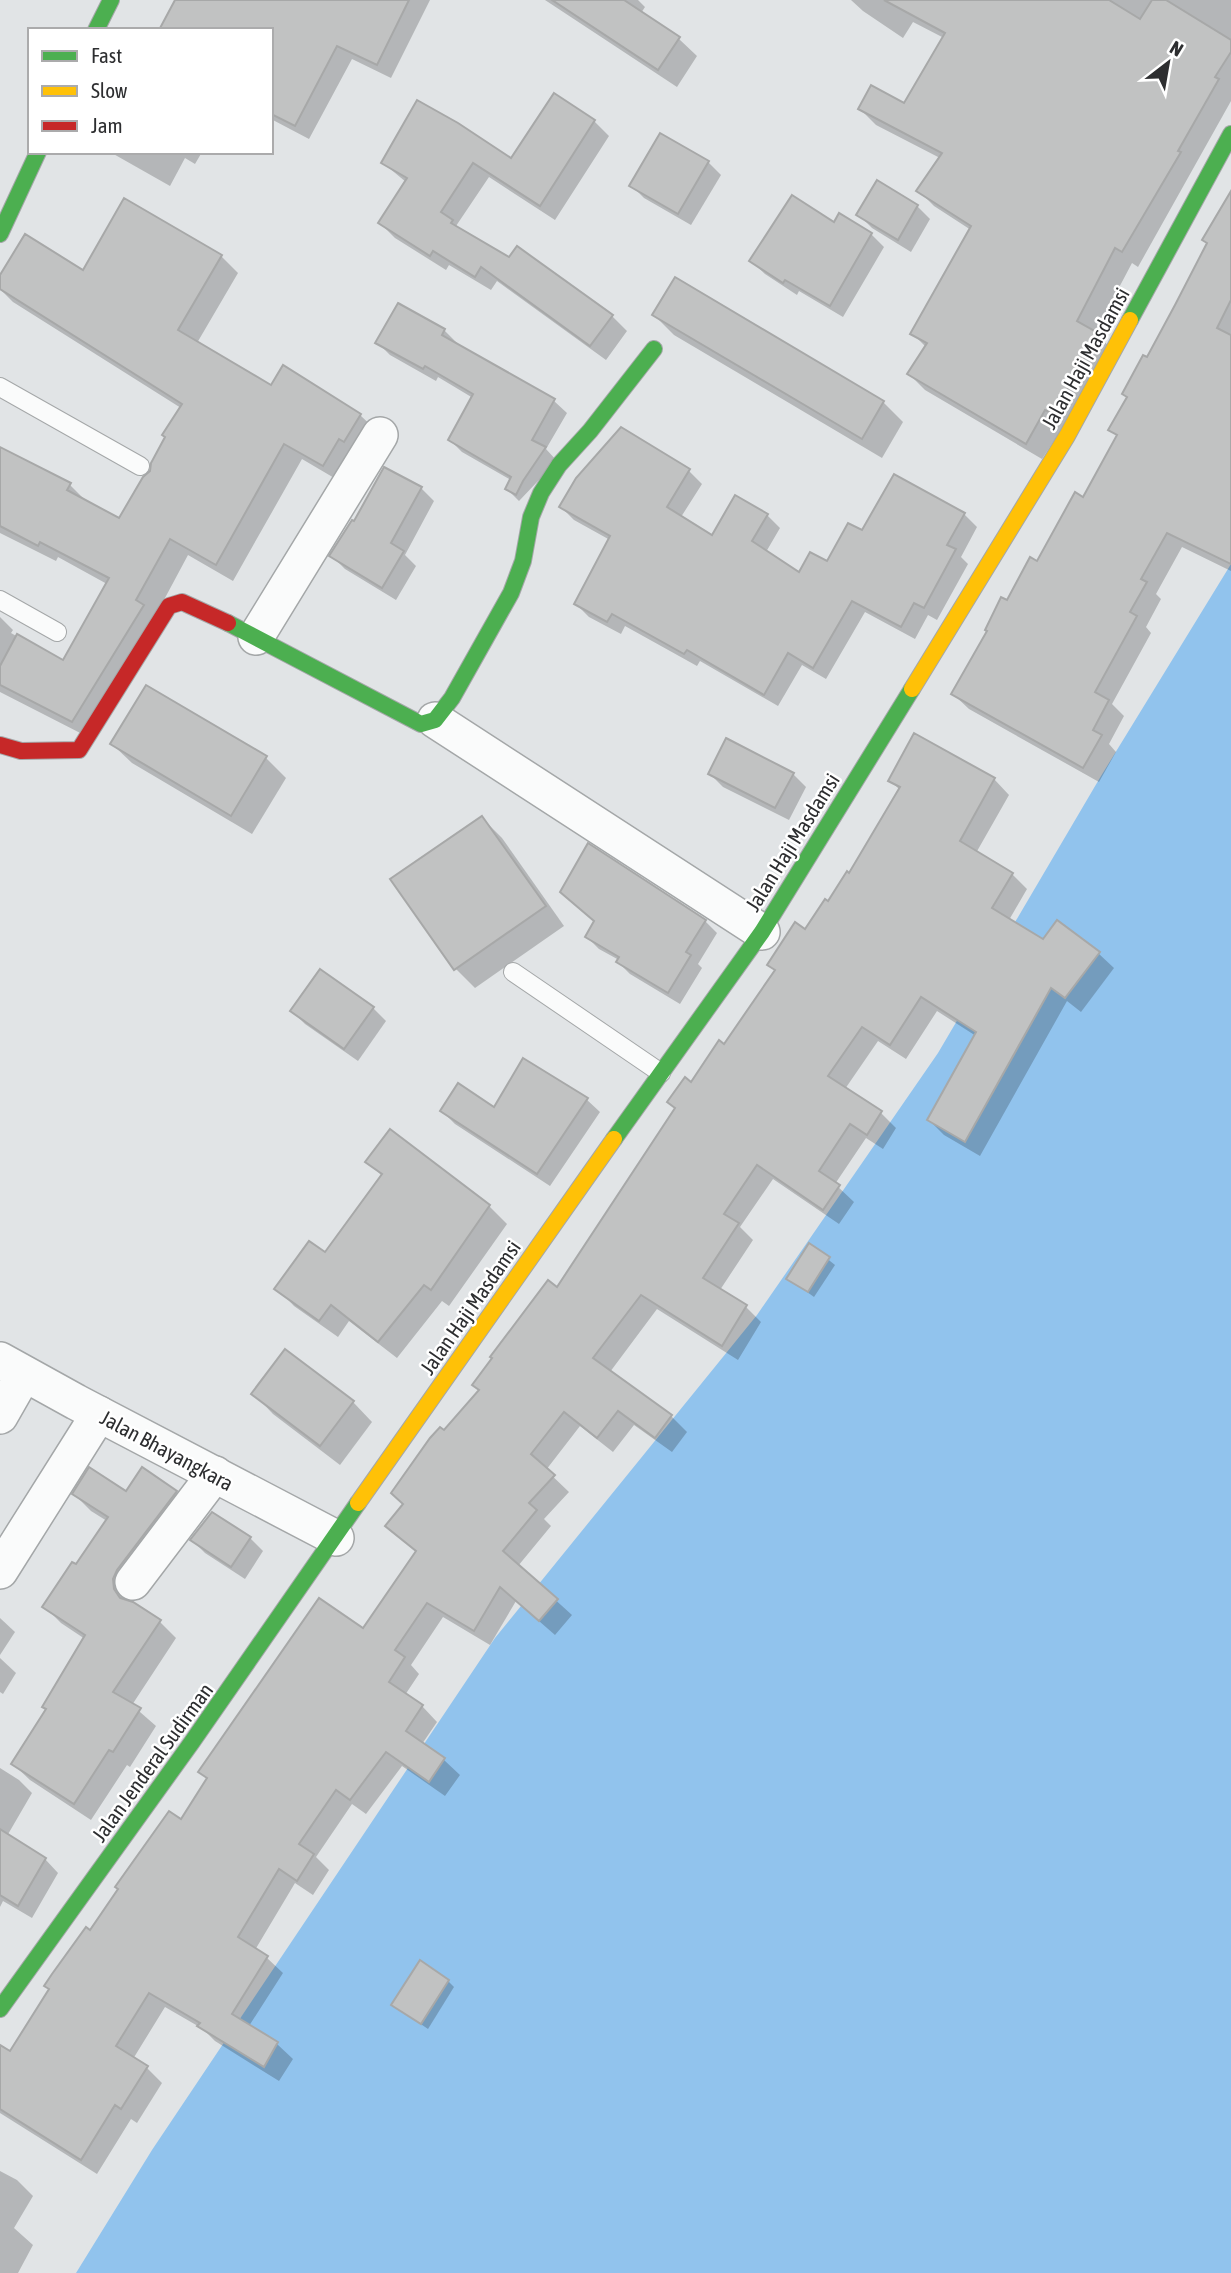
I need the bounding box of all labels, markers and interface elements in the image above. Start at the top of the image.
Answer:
legend [28,28,273,154]
north arrow [1133,28,1203,98]
text: N [1166,36,1187,61]
text: Fast [91,43,122,67]
text: Slow [91,78,128,102]
text: Jam [91,113,123,137]
street label: Jalan Haji Masdamsi [1036,283,1134,433]
street label: Jalan Haji Masdamsi [740,769,844,915]
street label: Jalan Haji Masdamsi [415,1236,525,1378]
street label: Jalan Bhayangkara [97,1405,237,1495]
street label: Jalan Jenderal Sudirman [87,1678,217,1846]

